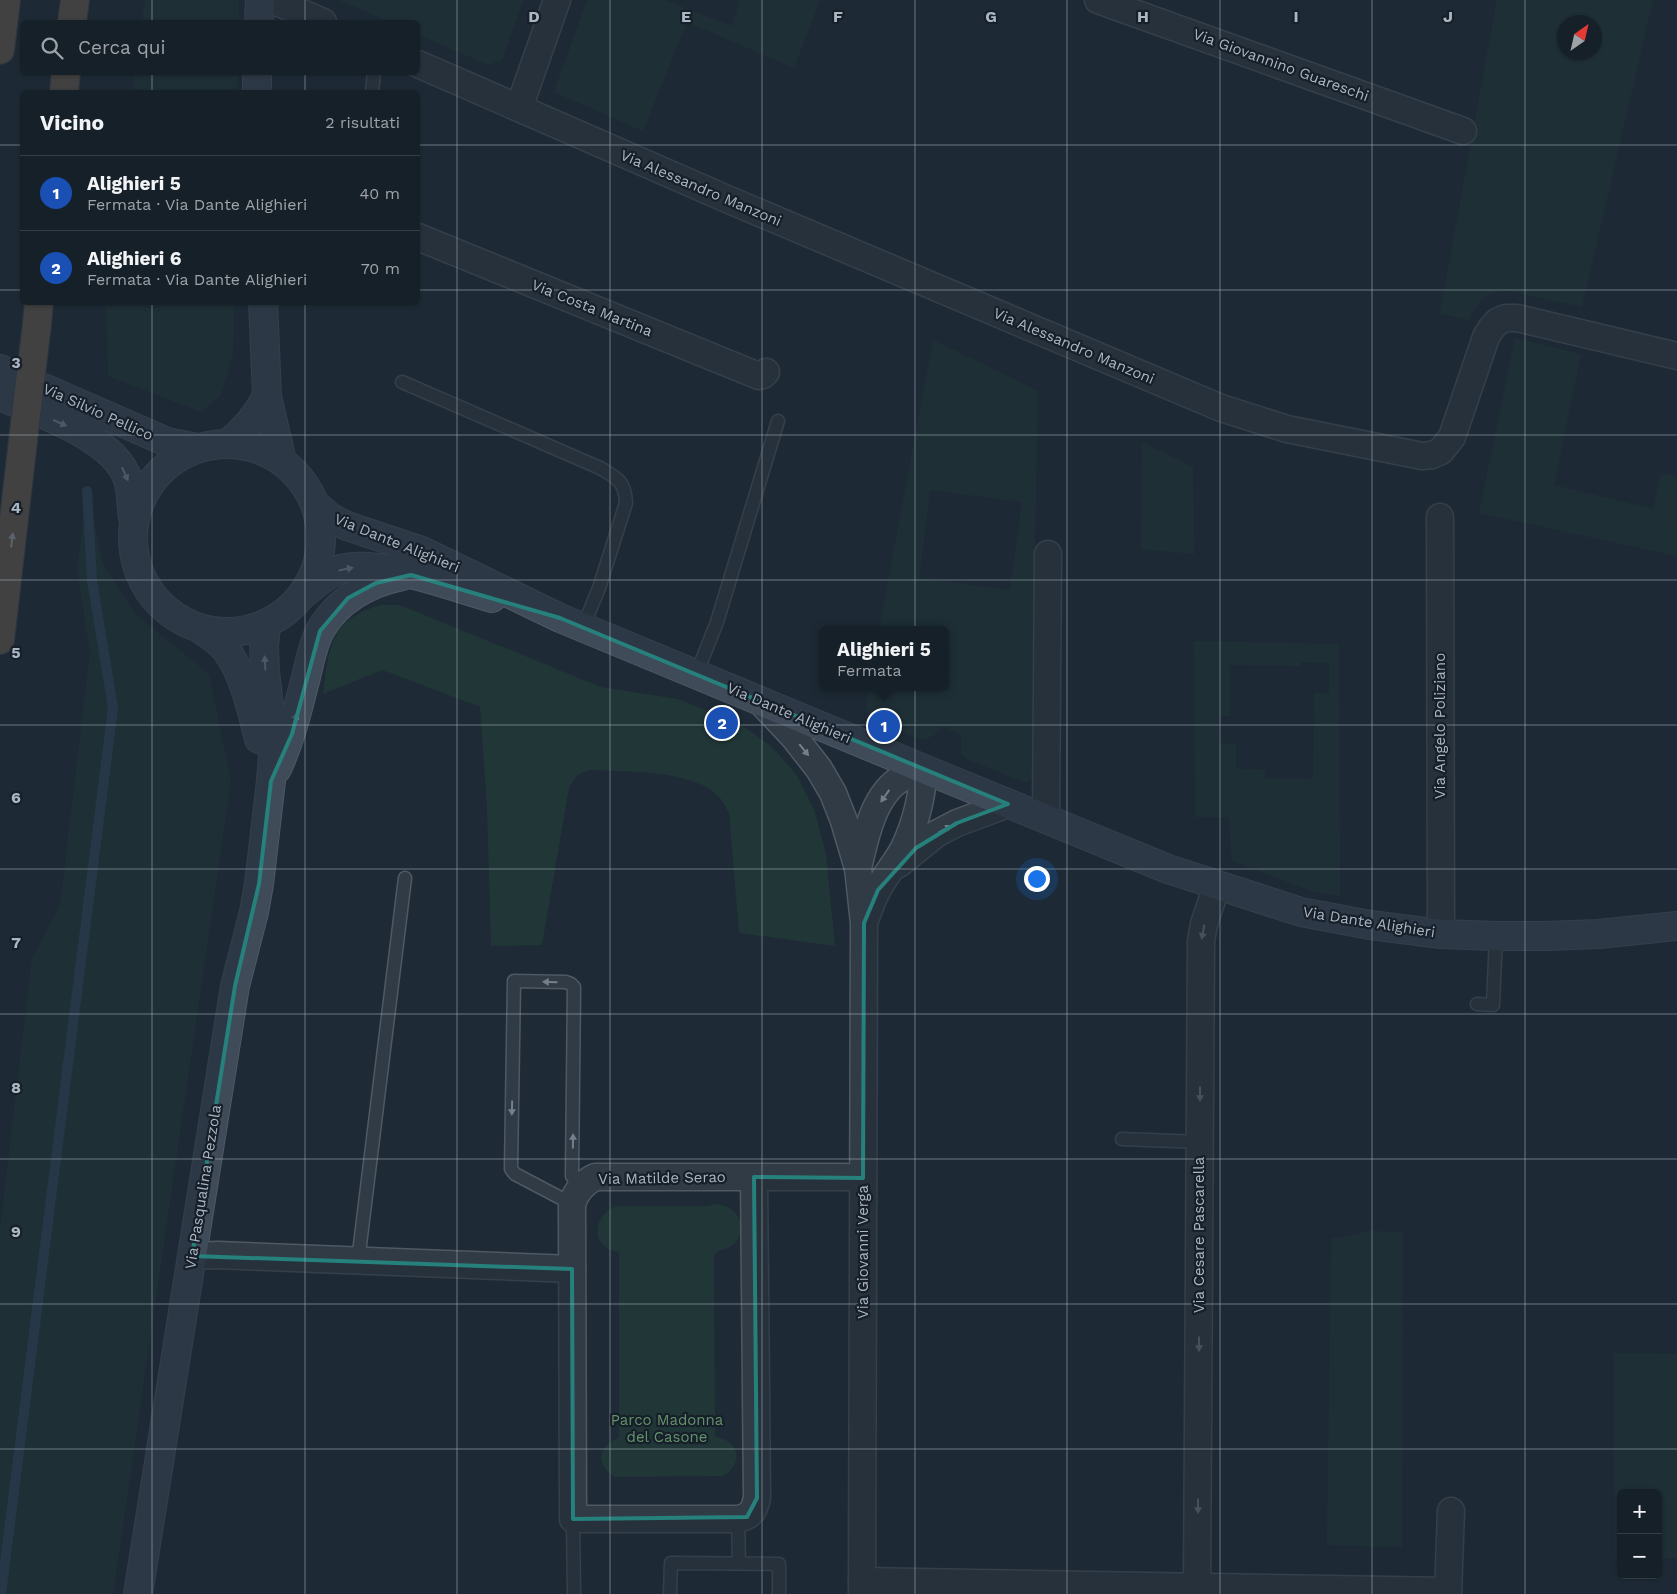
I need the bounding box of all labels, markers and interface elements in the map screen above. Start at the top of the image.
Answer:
text: D [528,7,540,26]
text: E [681,7,691,26]
text: F [833,7,843,26]
text: G [985,7,997,26]
text: H [1137,7,1149,26]
text: I [1293,7,1299,26]
text: J [1443,7,1453,26]
north arrow [1557,15,1602,60]
search box [20,20,420,75]
street label: Via Giovannino Guareschi [1191,25,1371,105]
icon: search [38,34,66,62]
text: Cerca qui [78,36,166,59]
text: Vicino [40,110,104,135]
text: 2 risultati [325,113,400,132]
street label: Via Alessandro Manzoni [618,146,784,230]
text: Alighieri 5 [87,172,181,195]
text: 1 [53,184,59,203]
text: 40 m [360,184,400,203]
text: Fermata · Via Dante Alighieri [87,195,307,214]
text: Alighieri 6 [87,247,181,270]
text: 2 [51,259,61,278]
text: 70 m [361,259,400,278]
text: Fermata · Via Dante Alighieri [87,270,307,289]
street label: Via Costa Martina [529,276,655,341]
street label: Via Alessandro Manzoni [991,304,1157,388]
text: 3 [11,353,21,372]
street label: Via Silvio Pellico [40,380,156,444]
one-way arrow [53,419,67,427]
one-way arrow [121,467,129,481]
text: 4 [11,498,21,517]
street label: Via Dante Alighieri [332,510,462,576]
one-way arrow [8,532,16,548]
one-way arrow [338,565,354,573]
popup [819,626,949,691]
text: Alighieri 5 [837,638,931,661]
text: 5 [11,643,21,662]
street label: Via Angelo Poliziano [1431,653,1449,799]
one-way arrow [261,655,269,671]
text: Fermata [837,661,902,680]
street label: Via Dante Alighieri [724,679,854,747]
pin: 2 [706,704,738,742]
pin: 1 [868,707,900,745]
one-way arrow [292,712,300,727]
one-way arrow [799,743,810,756]
text: 6 [11,788,21,807]
one-way arrow [880,789,890,803]
one-way arrow [938,825,952,833]
your location [1024,866,1050,892]
street label: Via Dante Alighieri [1302,903,1436,941]
one-way arrow [1198,924,1206,940]
text: 7 [11,933,21,952]
one-way arrow [542,978,558,986]
text: 8 [11,1078,21,1097]
one-way arrow [1196,1086,1204,1102]
one-way arrow [508,1100,516,1116]
street label: Via Pasqualina Pezzola [181,1103,225,1271]
one-way arrow [569,1133,577,1149]
street label: Via Cesare Pascarella [1190,1156,1208,1313]
street label: Via Matilde Serao [598,1168,726,1188]
street label: Via Giovanni Verga [854,1185,872,1319]
text: 9 [11,1222,21,1241]
one-way arrow [1195,1336,1203,1352]
park label: Parco Madonna del Casone [611,1411,724,1446]
map controls [1617,1489,1662,1579]
button: + [1617,1489,1662,1534]
one-way arrow [1194,1499,1202,1515]
button: − [1617,1534,1662,1579]

